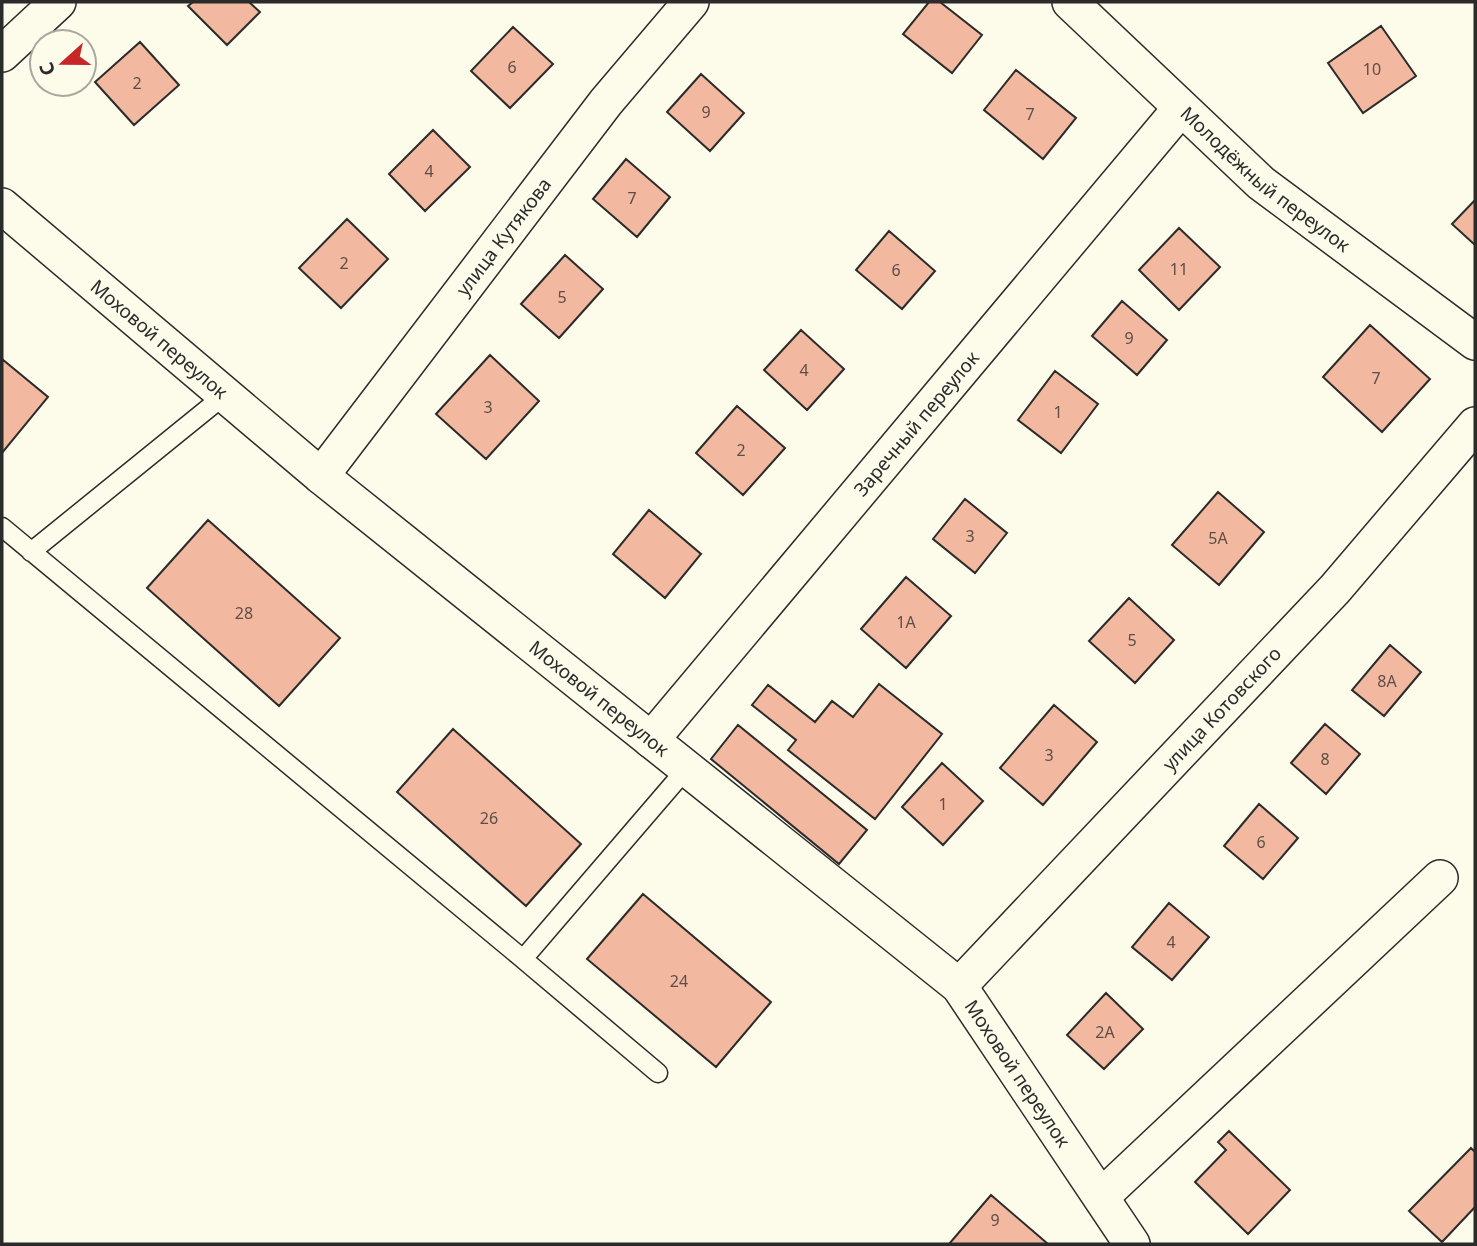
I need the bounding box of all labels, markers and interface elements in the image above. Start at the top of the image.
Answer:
north arrow [28,28,98,98]
house number: 6 [507,56,517,78]
house number: 10 [1363,58,1381,80]
text: С [33,59,61,79]
house number: 2 [132,72,142,94]
street label: Молодёжный переулок [1175,100,1356,258]
house number: 9 [701,101,711,123]
house number: 7 [1025,103,1035,125]
house number: 4 [424,160,434,182]
street label: улица Кутякова [450,172,557,301]
house number: 7 [627,187,637,209]
house number: 2 [339,252,349,274]
house number: 11 [1170,258,1188,280]
house number: 6 [891,259,901,281]
street label: Моховой переулок [85,274,233,405]
house number: 5 [557,286,567,308]
house number: 9 [1124,327,1134,349]
street label: Заречный переулок [848,345,985,502]
house number: 4 [799,359,809,381]
house number: 7 [1371,367,1381,389]
house number: 3 [483,396,493,418]
house number: 1 [1053,401,1063,423]
house number: 2 [736,439,746,461]
house number: 3 [965,525,975,547]
house number: 5А [1208,527,1228,549]
house number: 28 [235,602,253,624]
house number: 1А [896,611,916,633]
house number: 5 [1127,629,1137,651]
street label: Моховой переулок [524,634,675,762]
street label: улица Котовского [1157,641,1287,776]
house number: 8А [1377,670,1397,692]
house number: 3 [1044,744,1054,766]
house number: 8 [1320,748,1330,770]
house number: 1 [938,793,948,815]
house number: 26 [480,807,498,829]
house number: 6 [1256,831,1266,853]
house number: 4 [1166,931,1176,953]
house number: 24 [670,970,688,992]
street label: Моховой переулок [959,995,1076,1152]
house number: 2А [1095,1021,1115,1043]
house number: 9 [990,1209,1000,1231]

